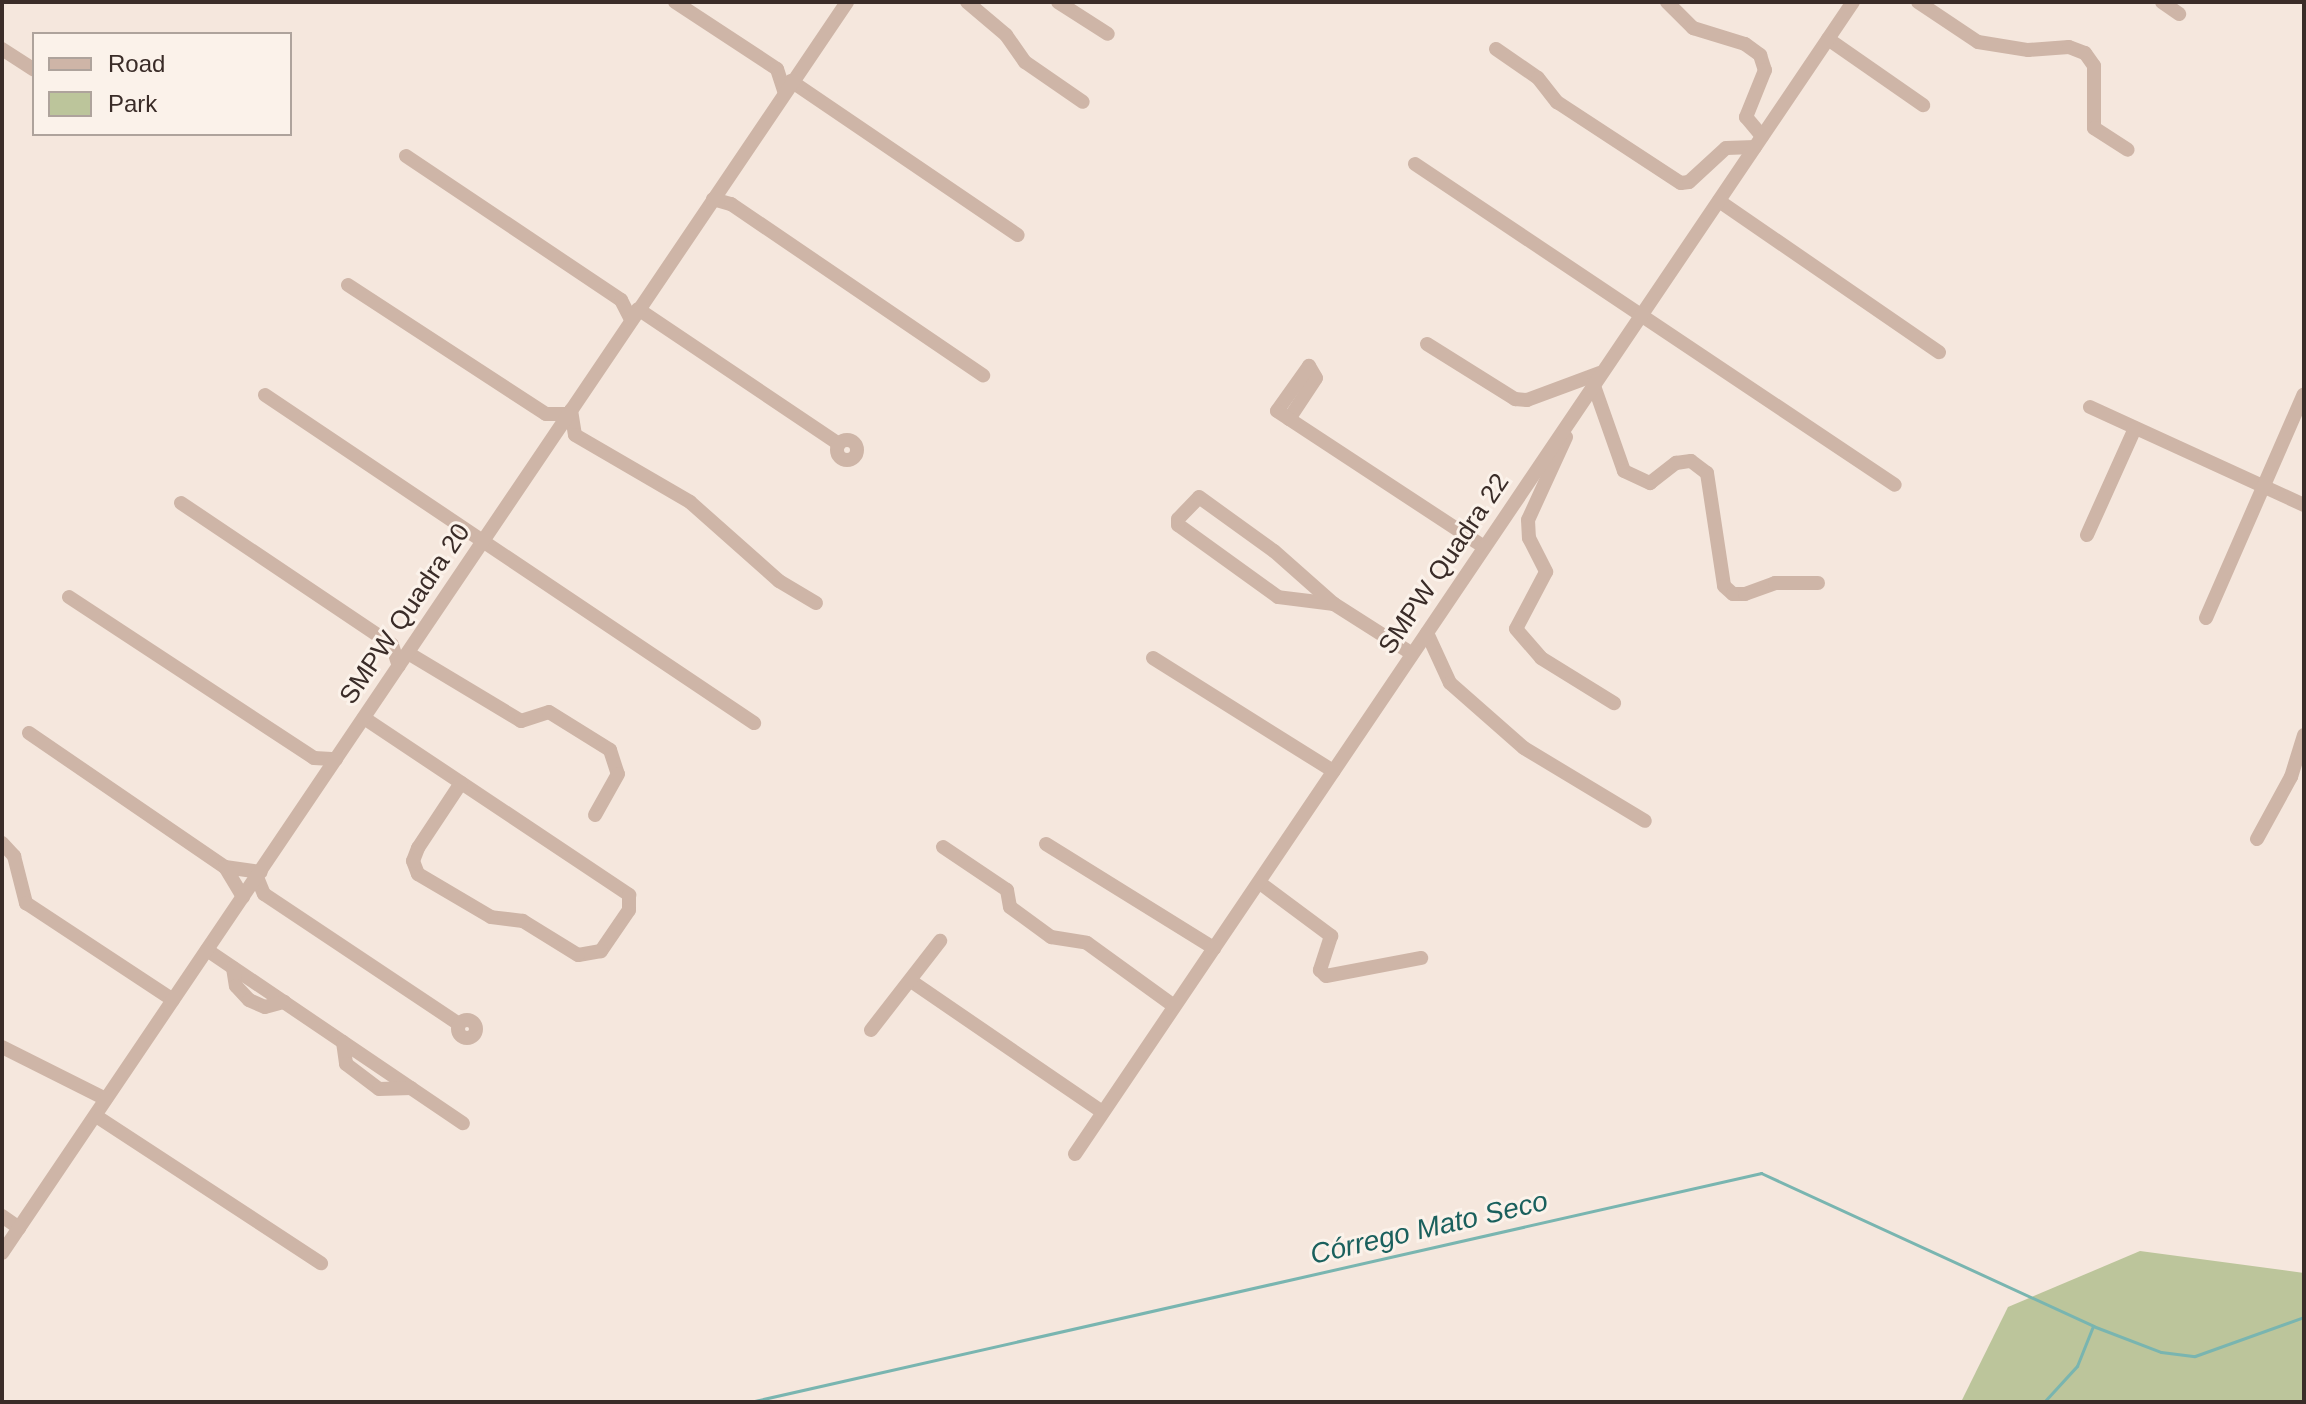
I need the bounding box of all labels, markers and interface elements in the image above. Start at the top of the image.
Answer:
legend [32,32,292,136]
text: Road [108,50,165,77]
text: Park [108,90,157,117]
street label: SMPW Quadra 22 [1372,468,1516,660]
street label: SMPW Quadra 20 [333,518,477,710]
water label: Córrego Mato Seco [1307,1184,1551,1272]

